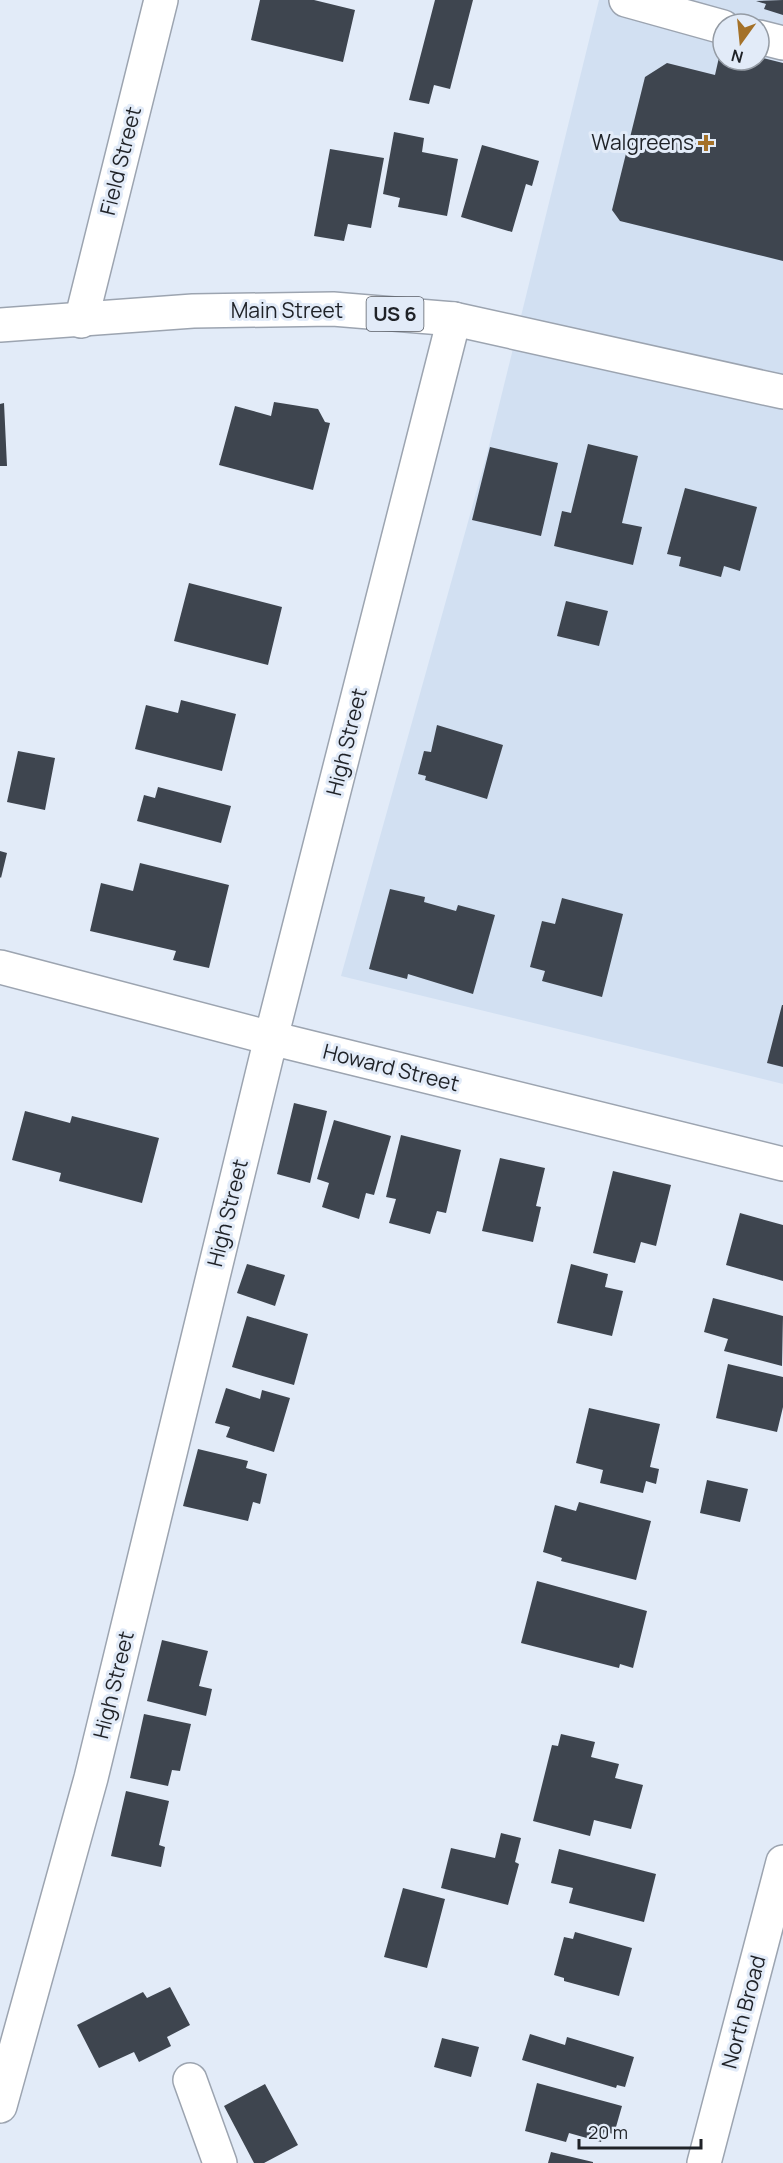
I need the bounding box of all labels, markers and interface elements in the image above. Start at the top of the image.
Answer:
north arrow [711,12,771,72]
text: N [729,44,746,69]
street label: Field Street [93,104,147,218]
place label: Walgreens [591,128,694,156]
marker: Walgreens [699,136,713,150]
street label: Main Street [231,296,343,324]
road number: US 6 [366,297,424,331]
street label: High Street [319,685,373,799]
street label: Howard Street [320,1037,462,1097]
street label: High Street [200,1156,254,1270]
street label: High Street [86,1628,140,1742]
street label: North Broad [714,1952,772,2071]
scale bar [579,2112,700,2150]
text: 20 m [588,2120,628,2144]

